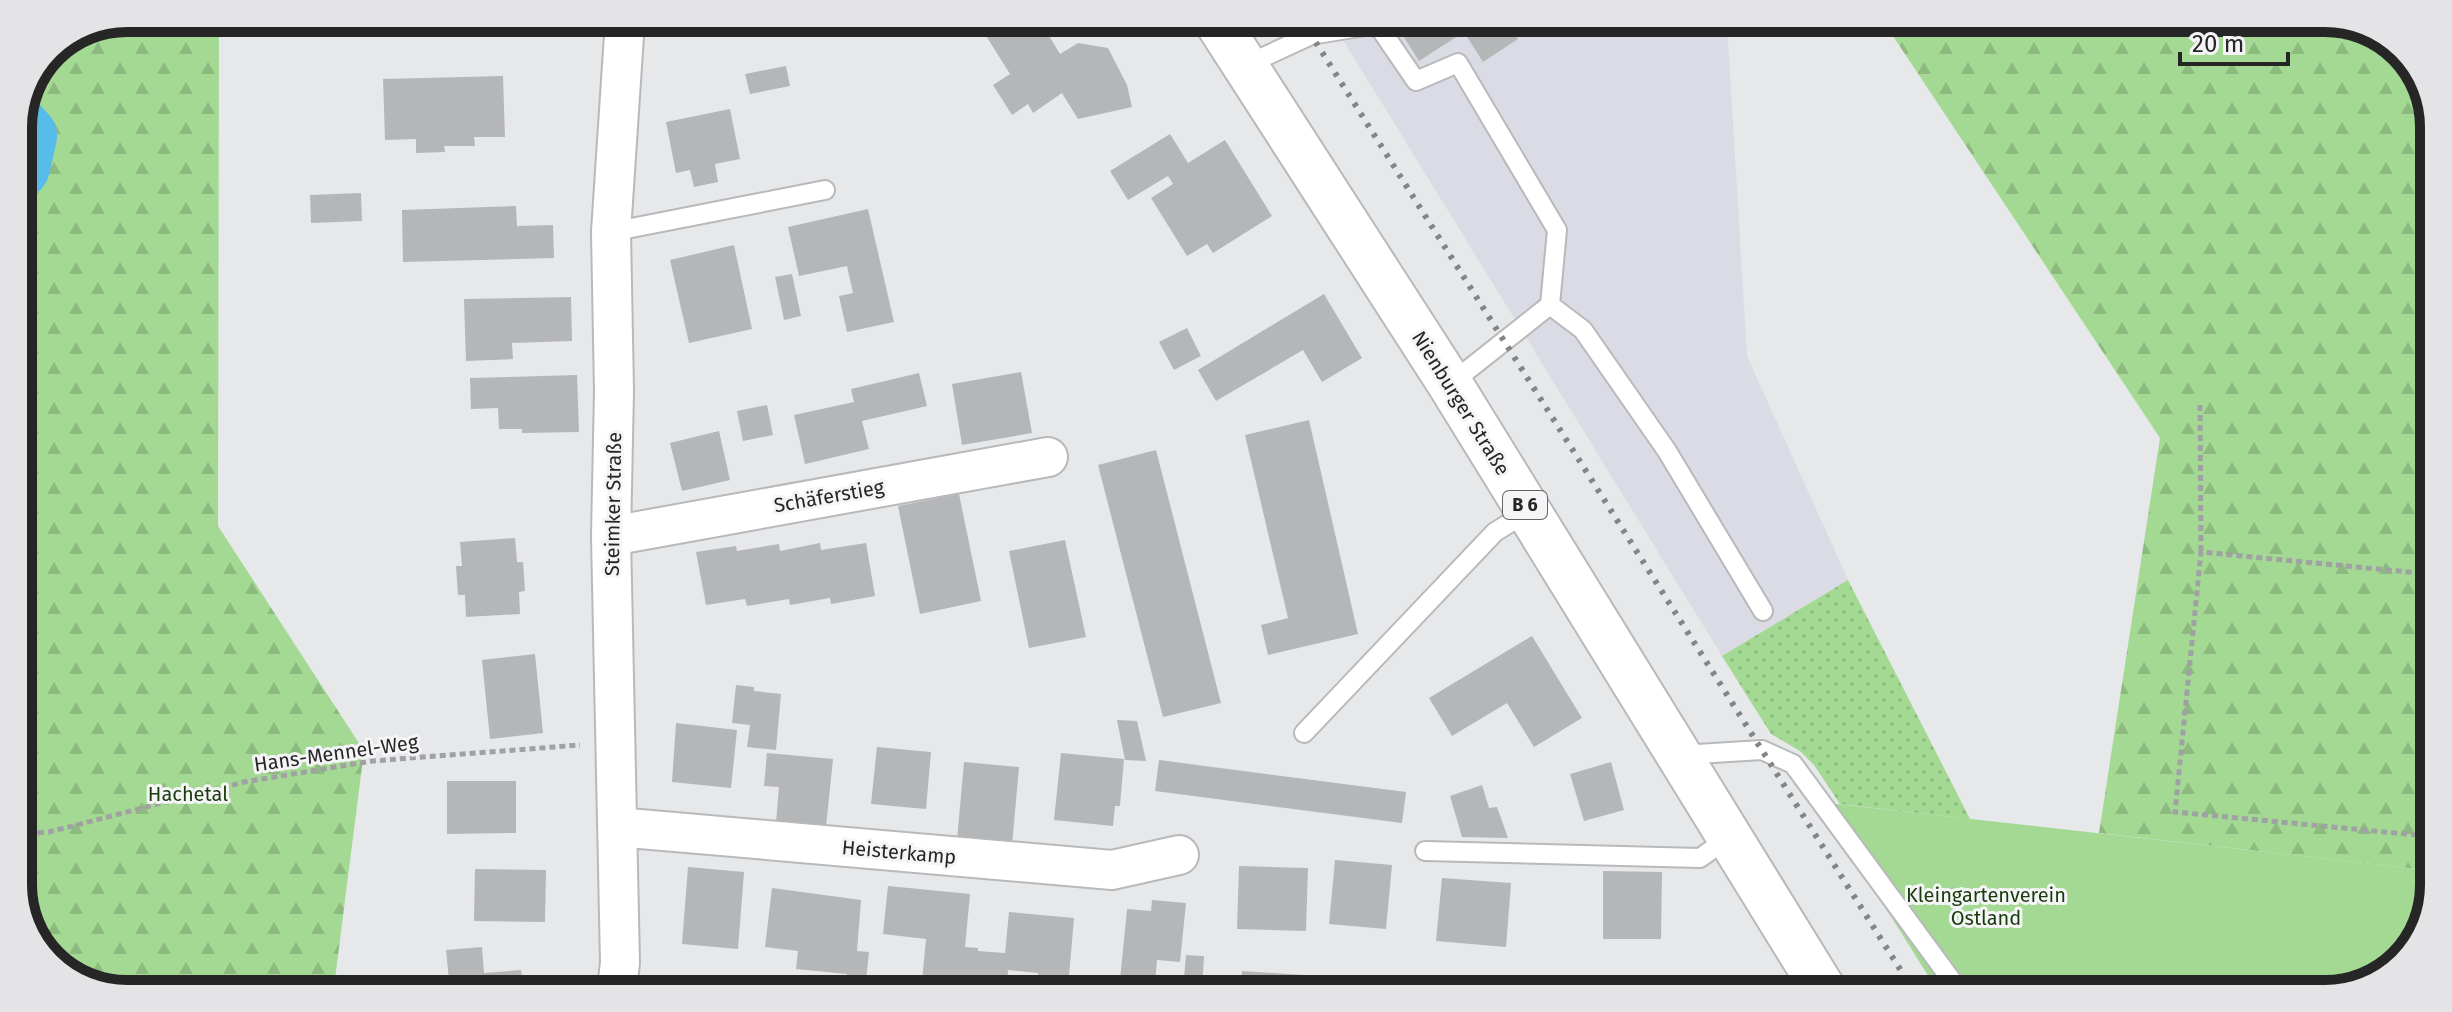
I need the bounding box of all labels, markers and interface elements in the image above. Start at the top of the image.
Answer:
scale bar [2180,16,2288,66]
text: 20 m [2192,30,2244,58]
street label: Nienburger Straße [1407,326,1515,480]
street label: Steimker Straße [600,432,626,576]
street label: Schäferstieg [772,474,887,517]
road number: B 6 [1503,491,1547,519]
street label: Hans-Mennel-Weg [252,730,420,776]
park label: Hachetal [148,782,228,806]
street label: Heisterkamp [841,835,957,869]
park label: Kleingartenverein Ostland [1906,883,2066,930]

